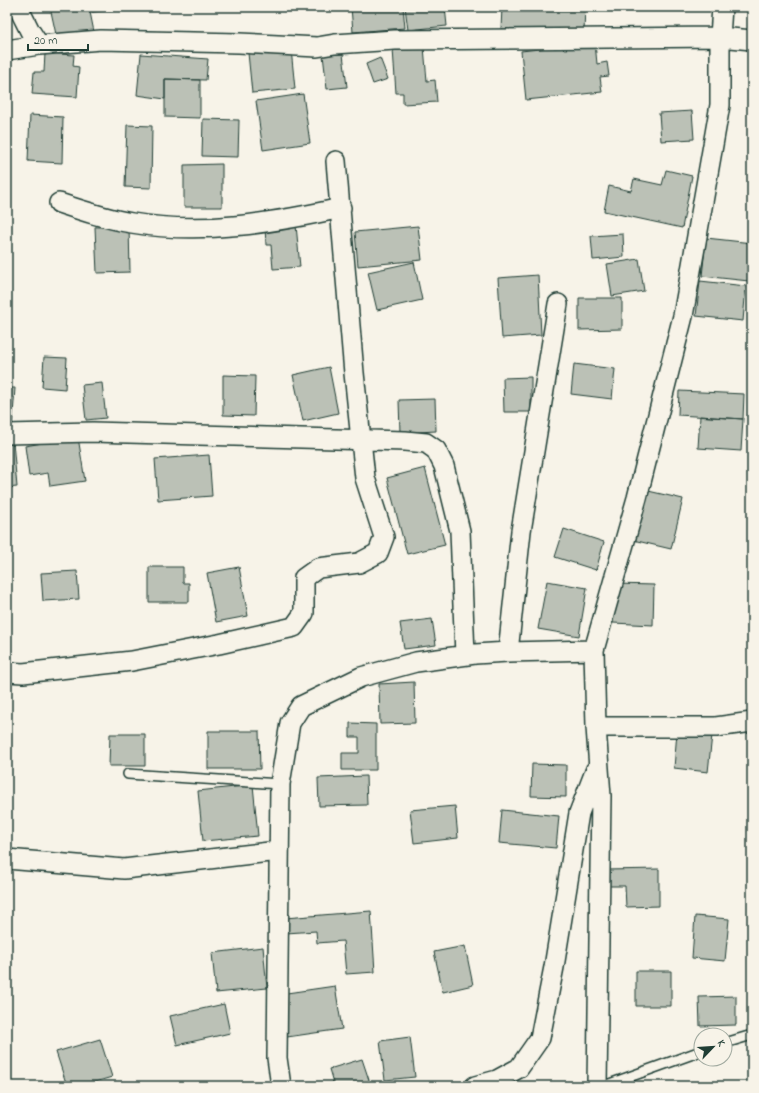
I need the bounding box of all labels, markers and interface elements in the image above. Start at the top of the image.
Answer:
scale bar [28,26,88,52]
text: 20 m [34,32,57,50]
north arrow [693,1027,733,1067]
text: K [713,1037,730,1050]

